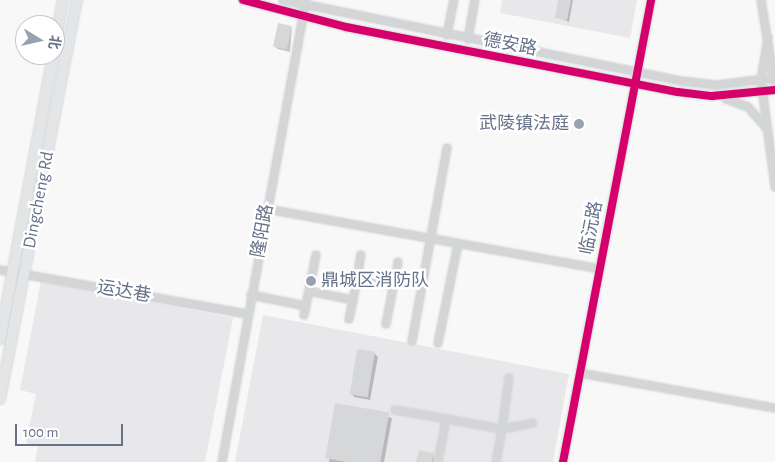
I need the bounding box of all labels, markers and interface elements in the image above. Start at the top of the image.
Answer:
north arrow [15,15,65,65]
street label: 德安路 [481,29,539,61]
text: 北 [46,34,62,50]
place label: 武陵镇法庭 [479,113,569,135]
marker: 武陵镇法庭 [573,118,585,130]
street label: Dingcheng Rd [19,150,59,250]
street label: 临沅路 [576,199,608,257]
street label: 隆阳路 [248,203,278,259]
place label: 鼎城区消防队 [321,270,429,292]
marker: 鼎城区消防队 [305,275,317,287]
street label: 运达巷 [96,277,152,307]
scale bar [18,414,125,446]
text: 100 m [23,425,58,440]

